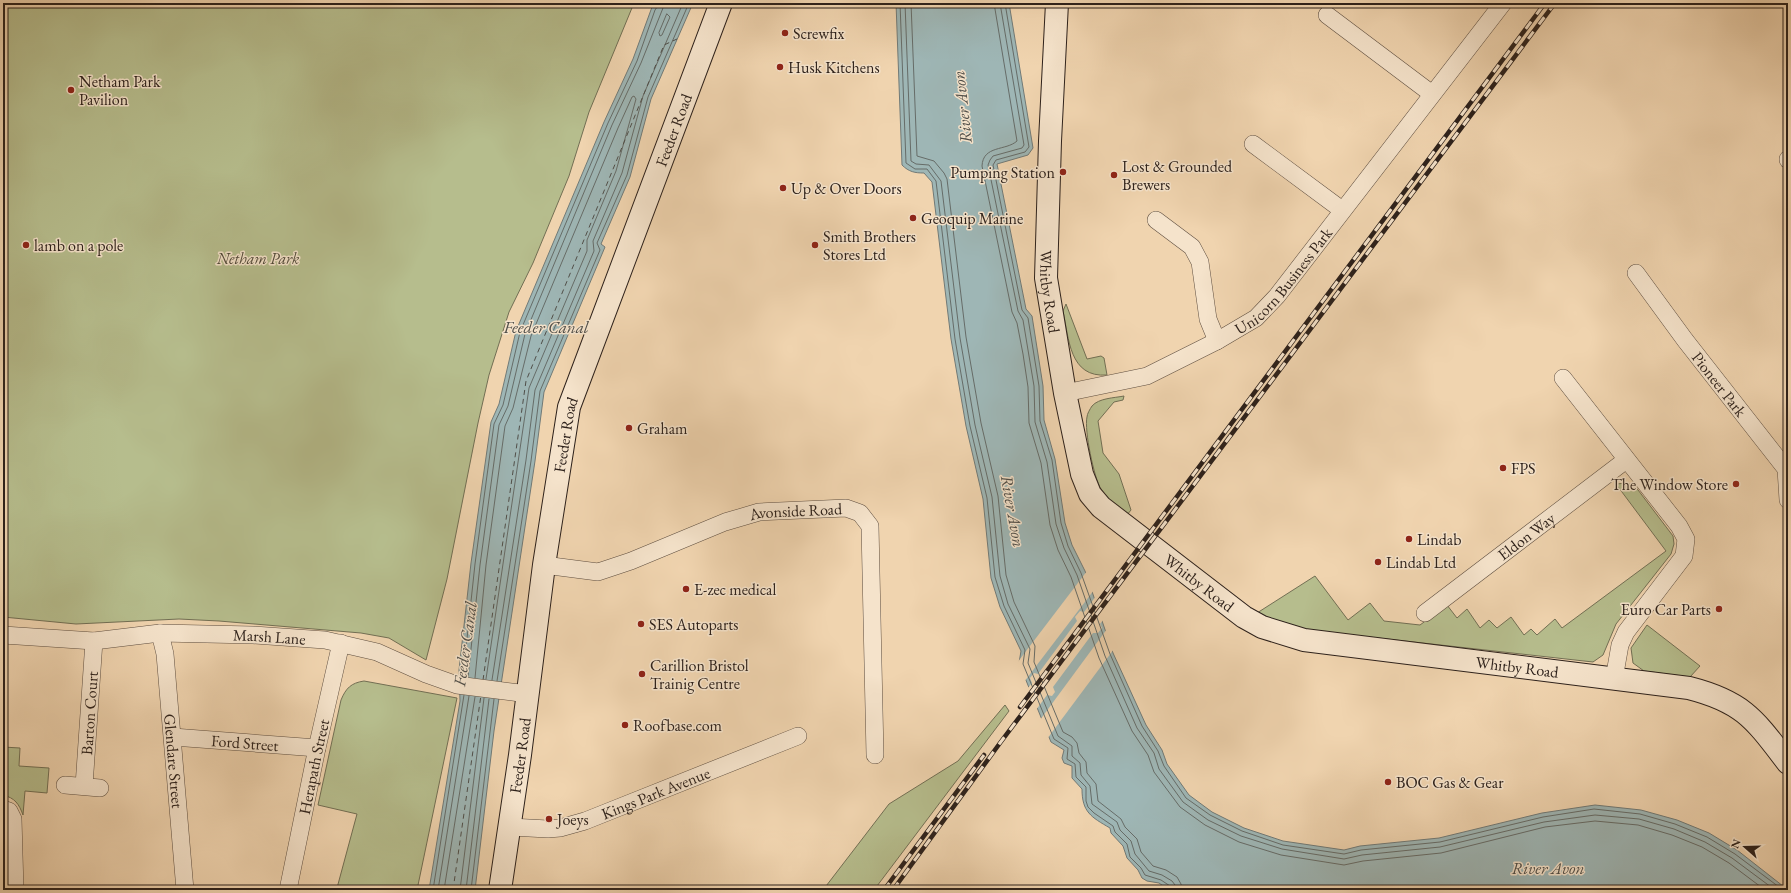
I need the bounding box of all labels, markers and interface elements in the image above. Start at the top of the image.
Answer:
place label: Screwfix [793,23,845,44]
marker: Screwfix [780,28,790,38]
place label: Husk Kitchens [788,57,880,78]
marker: Husk Kitchens [775,62,785,72]
water label: River Avon [947,70,977,144]
place label: Netham Park Pavilion [79,71,161,110]
marker: Netham Park Pavilion [66,85,76,95]
street label: Feeder Road [650,90,697,169]
place label: Lost & Grounded Brewers [1122,156,1233,195]
place label: Pumping Station [950,162,1056,183]
marker: Pumping Station [1058,167,1068,177]
marker: Lost & Grounded Brewers [1109,170,1119,180]
place label: Up & Over Doors [791,178,902,199]
marker: Up & Over Doors [778,183,788,193]
place label: Geoquip Marine [921,208,1023,229]
marker: Geoquip Marine [908,213,918,223]
street label: Unicorn Business Park [1231,223,1337,339]
place label: Smith Brothers Stores Ltd [823,226,916,265]
place label: lamb on a pole [34,235,123,256]
marker: lamb on a pole [21,240,31,250]
marker: Smith Brothers Stores Ltd [810,240,820,250]
park label: Netham Park [216,248,300,269]
street label: Whitby Road [1035,250,1066,335]
water label: Feeder Canal [502,316,590,338]
street label: Pioneer Park [1687,347,1752,421]
street label: Feeder Road [548,393,583,474]
place label: Graham [637,418,688,439]
marker: Graham [624,423,634,433]
place label: FPS [1511,458,1535,479]
marker: FPS [1498,463,1508,473]
water label: River Avon [996,473,1030,549]
place label: The Window Store [1611,474,1728,495]
marker: The Window Store [1731,479,1741,489]
street label: Avonside Road [745,498,843,525]
street label: Eldon Way [1493,507,1560,565]
place label: Lindab [1417,529,1461,550]
marker: Lindab [1404,534,1414,544]
street label: Whitby Road [1160,549,1239,617]
place label: Lindab Ltd [1386,552,1457,573]
marker: Lindab Ltd [1373,557,1383,567]
place label: E-zec medical [694,579,776,600]
marker: E-zec medical [681,584,691,594]
water label: Feeder Canal [448,599,482,689]
place label: Euro Car Parts [1621,599,1711,620]
marker: Euro Car Parts [1714,604,1724,614]
place label: SES Autoparts [649,614,738,635]
marker: SES Autoparts [636,619,646,629]
street label: Marsh Lane [233,624,306,649]
street label: Whitby Road [1475,651,1561,682]
place label: Carillion Bristol Trainig Centre [650,655,749,694]
marker: Carillion Bristol Trainig Centre [637,669,647,679]
street label: Barton Court [76,671,102,756]
street label: Glendare Street [160,713,189,809]
street label: Feeder Road [504,715,535,795]
place label: Roofbase.com [633,715,723,736]
street label: Herapath Street [293,717,334,816]
marker: Roofbase.com [620,720,630,730]
street label: Ford Street [210,729,279,756]
street label: Kings Park Avenue [598,762,713,824]
place label: BOC Gas & Gear [1396,772,1504,793]
marker: BOC Gas & Gear [1383,777,1393,787]
place label: Joeys [555,809,589,830]
marker: Joeys [544,814,554,824]
north arrow [1725,827,1765,867]
text: N [1728,837,1744,850]
water label: River Avon [1512,857,1584,879]

